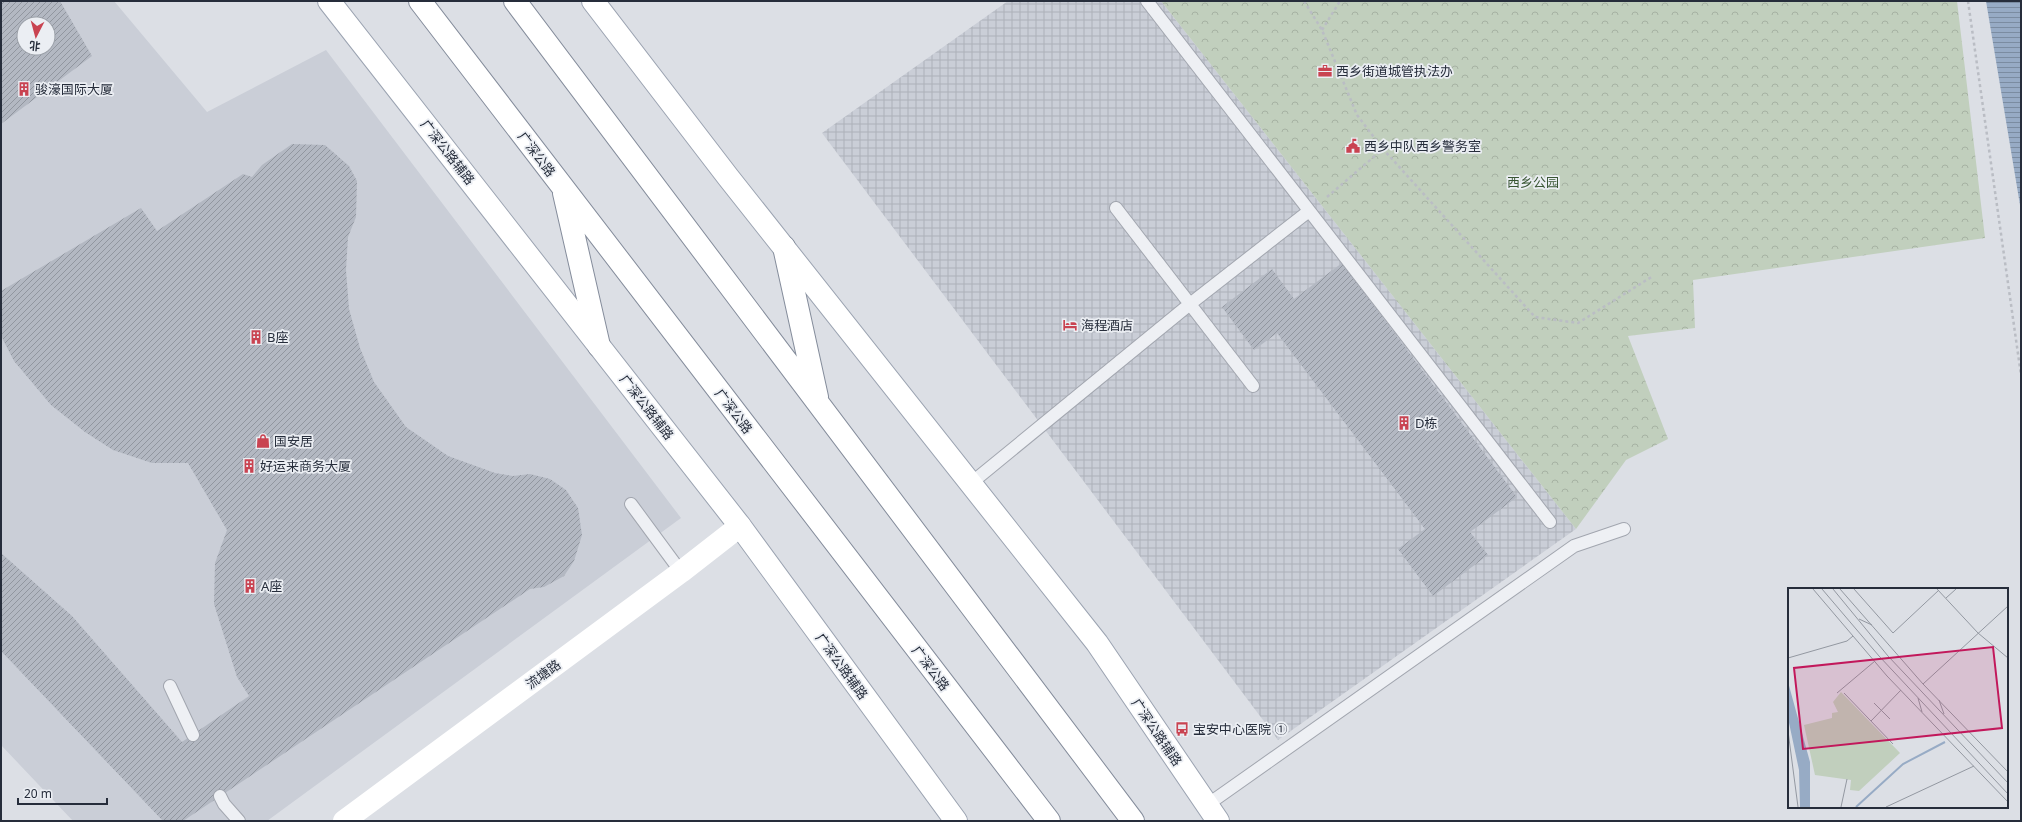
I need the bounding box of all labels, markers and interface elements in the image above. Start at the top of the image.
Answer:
north arrow [16,16,56,56]
text: 北 [29,38,41,54]
place label: 西乡街道城管执法办 [1336,62,1453,80]
office icon: 西乡街道城管执法办 [1317,63,1333,79]
place label: 骏濠国际大厦 [35,80,113,98]
building icon: 骏濠国际大厦 [16,81,32,97]
street label: 广深公路辅路 [417,116,479,188]
street label: 广深公路 [514,128,560,180]
place label: 西乡中队西乡警务室 [1364,137,1481,155]
public building icon: 西乡中队西乡警务室 [1345,138,1361,154]
park label: 西乡公园 [1507,173,1559,191]
place label: 海程酒店 [1081,316,1133,334]
hotel icon: 海程酒店 [1062,317,1078,333]
place label: B座 [267,328,288,346]
building icon: B座 [248,329,264,345]
street label: 广深公路辅路 [616,371,678,443]
street label: 广深公路 [711,385,757,437]
place label: D栋 [1415,414,1438,432]
building icon: D栋 [1396,415,1412,431]
place label: 国安居 [274,432,313,450]
shop icon: 国安居 [255,433,271,449]
place label: 好运来商务大厦 [260,457,351,475]
building icon: 好运来商务大厦 [241,458,257,474]
place label: A座 [261,577,282,595]
building icon: A座 [242,578,258,594]
inset map [1788,588,2008,808]
street label: 广深公路辅路 [812,629,872,703]
street label: 广深公路 [908,642,954,694]
street label: 流塘路 [522,655,564,693]
street label: 广深公路辅路 [1128,695,1186,769]
place label: 宝安中心医院 ① [1193,720,1287,738]
bus stop icon: 宝安中心医院 ① [1174,721,1190,737]
scale bar [18,780,107,806]
text: 20 m [24,785,52,802]

